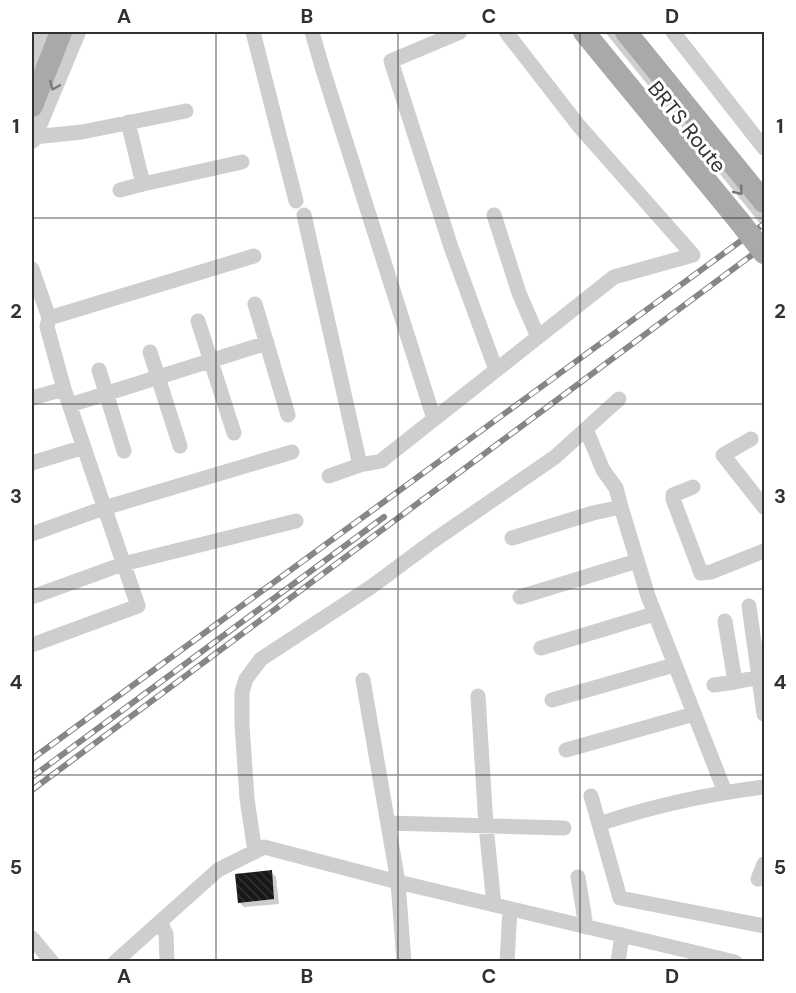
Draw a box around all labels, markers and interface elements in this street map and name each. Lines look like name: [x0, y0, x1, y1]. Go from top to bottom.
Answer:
text: A: [117, 3, 131, 29]
text: B: [301, 3, 313, 29]
text: C: [482, 3, 496, 29]
text: D: [665, 3, 679, 29]
street label: BRTS Route: [641, 75, 733, 179]
one-way arrow: [49, 79, 61, 90]
text: 1: [12, 113, 20, 139]
text: 1: [776, 113, 784, 139]
one-way arrow: [732, 185, 743, 196]
text: 2: [10, 298, 22, 324]
text: 2: [774, 298, 786, 324]
text: 3: [10, 483, 22, 509]
text: 3: [774, 483, 786, 509]
text: 4: [10, 669, 23, 695]
text: 4: [774, 669, 787, 695]
text: 5: [10, 854, 22, 880]
text: 5: [774, 854, 786, 880]
text: A: [117, 963, 131, 989]
text: B: [301, 963, 313, 989]
text: C: [482, 963, 496, 989]
text: D: [665, 963, 679, 989]

